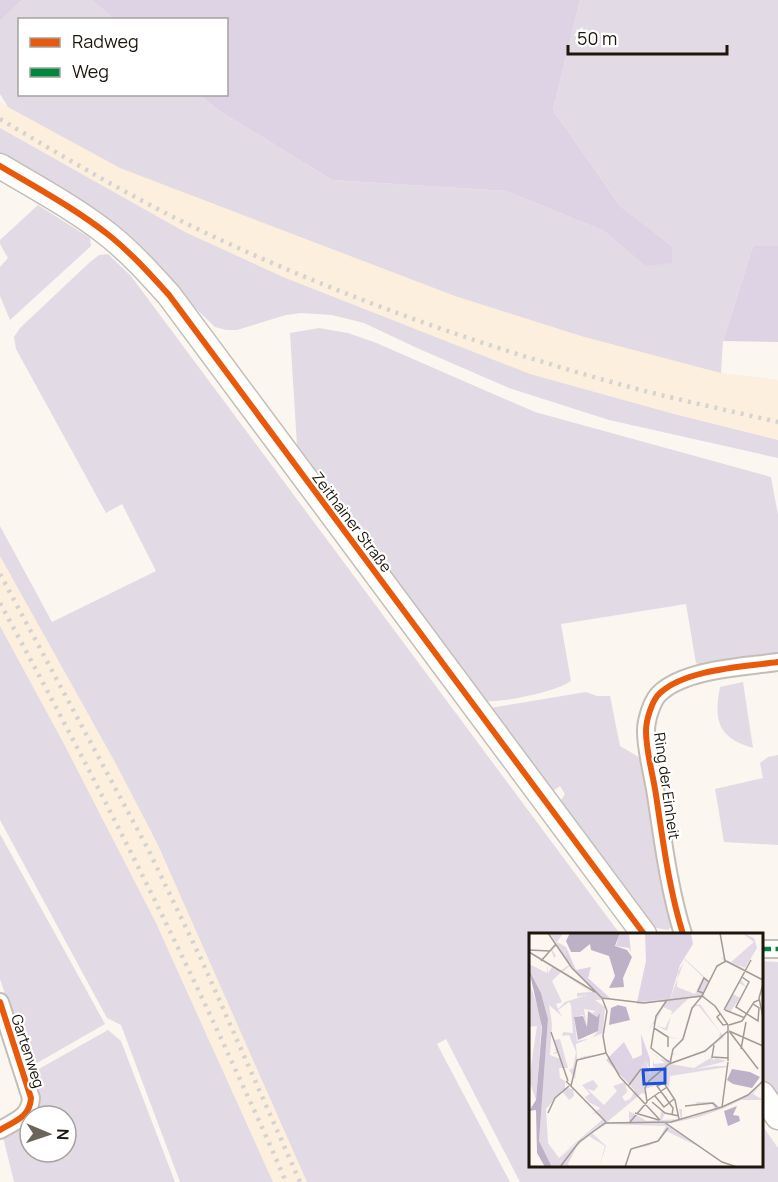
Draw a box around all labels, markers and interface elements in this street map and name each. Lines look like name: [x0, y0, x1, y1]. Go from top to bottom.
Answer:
legend: [18, 18, 228, 96]
scale bar: [568, 18, 727, 56]
text: 50 m: [577, 26, 617, 50]
text: Radweg: [72, 29, 139, 53]
text: Weg: [72, 59, 109, 83]
street label: Zeithainer Straße: [307, 467, 397, 577]
street label: Ring der Einheit: [649, 731, 685, 841]
inset map: [529, 933, 763, 1167]
street label: Gartenweg: [6, 1011, 50, 1091]
north arrow: [18, 1104, 78, 1164]
text: N: [52, 1128, 74, 1141]

